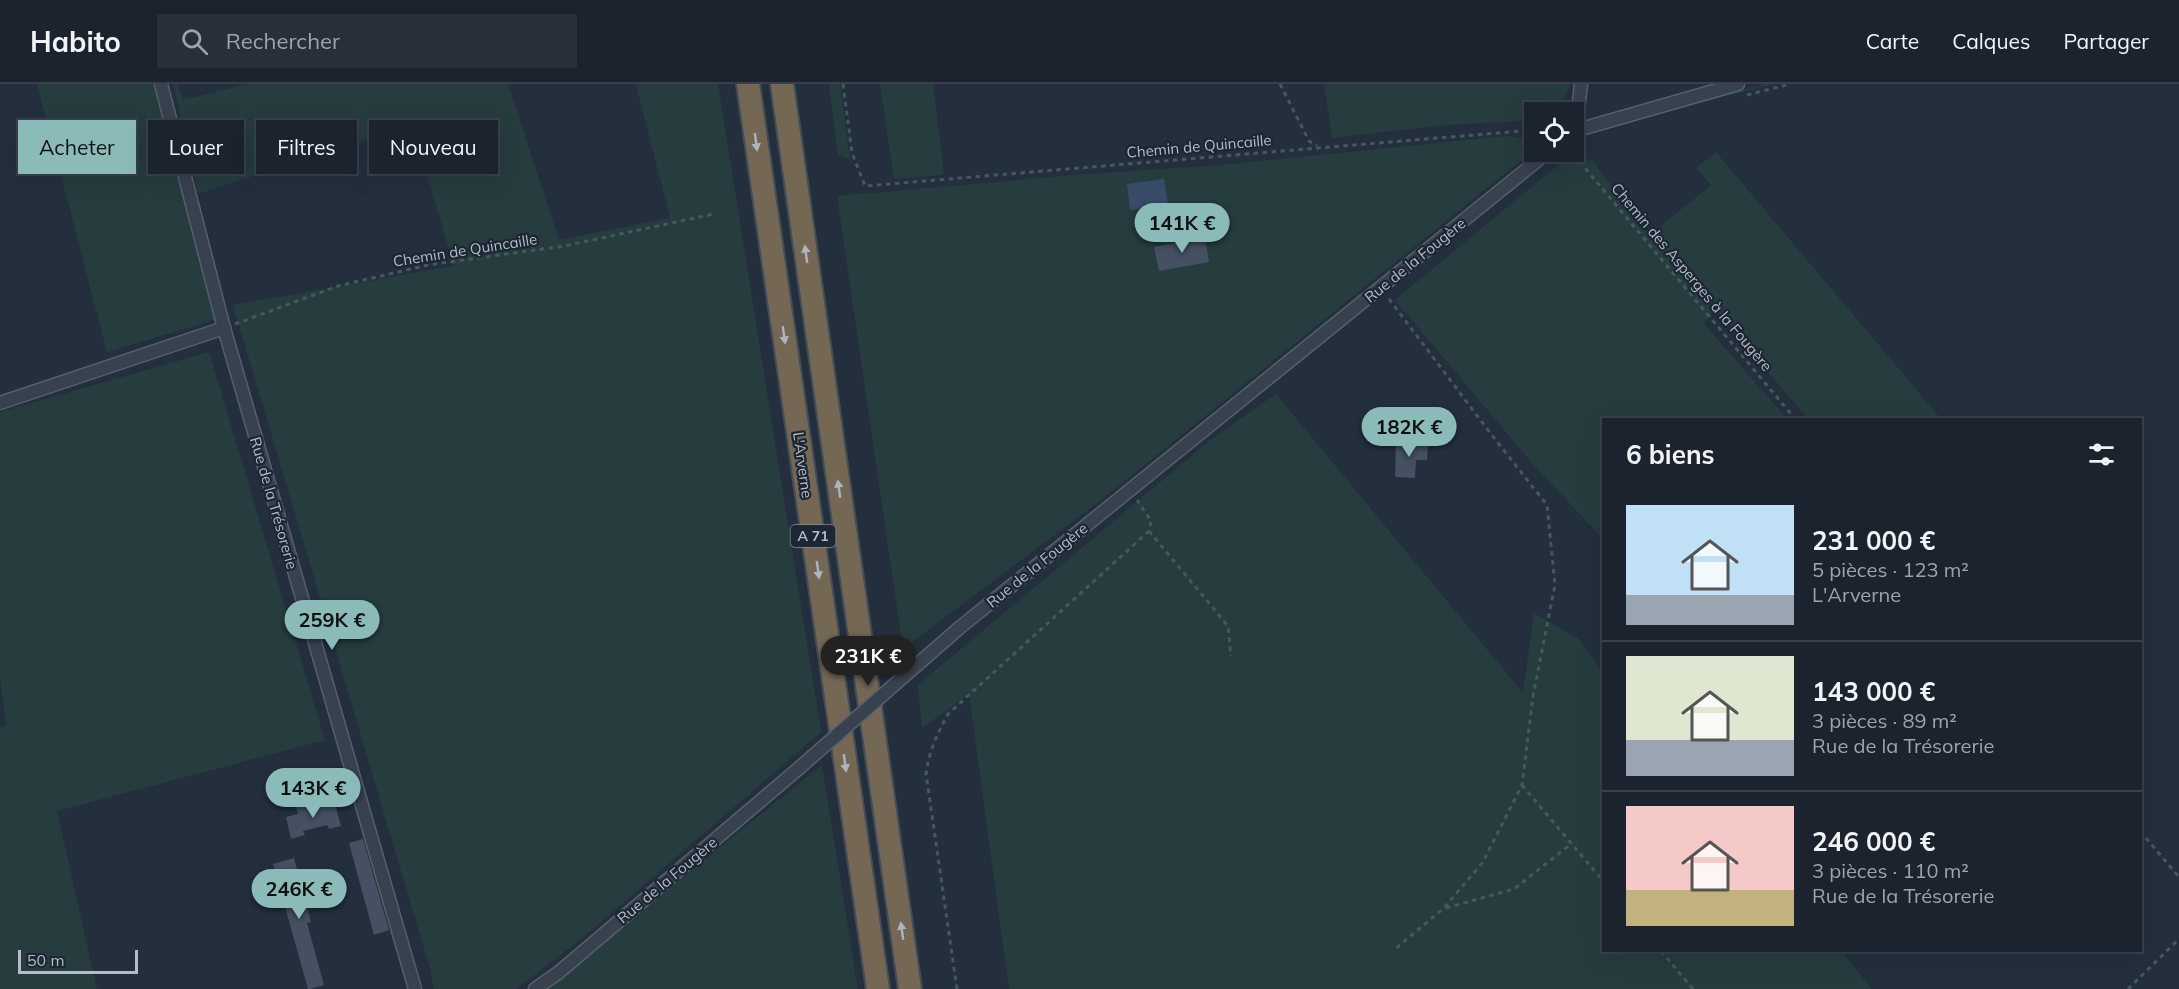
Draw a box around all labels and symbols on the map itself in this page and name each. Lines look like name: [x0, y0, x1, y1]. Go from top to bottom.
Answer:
street label: Chemin de Quincaille: [1126, 130, 1272, 162]
one-way arrow: [752, 133, 761, 152]
street label: Chemin des Asperges à la Fougère: [1608, 179, 1776, 375]
pin: 141K €: [1133, 203, 1231, 254]
street label: Rue de la Fougère: [1361, 213, 1469, 307]
street label: Chemin de Quincaille: [392, 229, 538, 271]
one-way arrow: [801, 244, 810, 263]
one-way arrow: [779, 326, 788, 345]
pin: 182K €: [1360, 407, 1458, 458]
street label: L'Arverne: [789, 431, 817, 499]
street label: Rue de la Trésorerie: [246, 435, 302, 571]
one-way arrow: [835, 479, 844, 498]
street label: Rue de la Fougère: [983, 518, 1091, 612]
road number: A 71: [790, 525, 836, 547]
one-way arrow: [813, 560, 822, 579]
pin: 259K €: [283, 600, 381, 651]
pin: 231K €: [819, 636, 917, 687]
one-way arrow: [841, 753, 850, 772]
pin: 143K €: [264, 768, 362, 819]
street label: Rue de la Fougère: [613, 833, 721, 927]
pin: 246K €: [250, 869, 348, 920]
one-way arrow: [897, 921, 906, 940]
scale bar: [18, 947, 138, 974]

